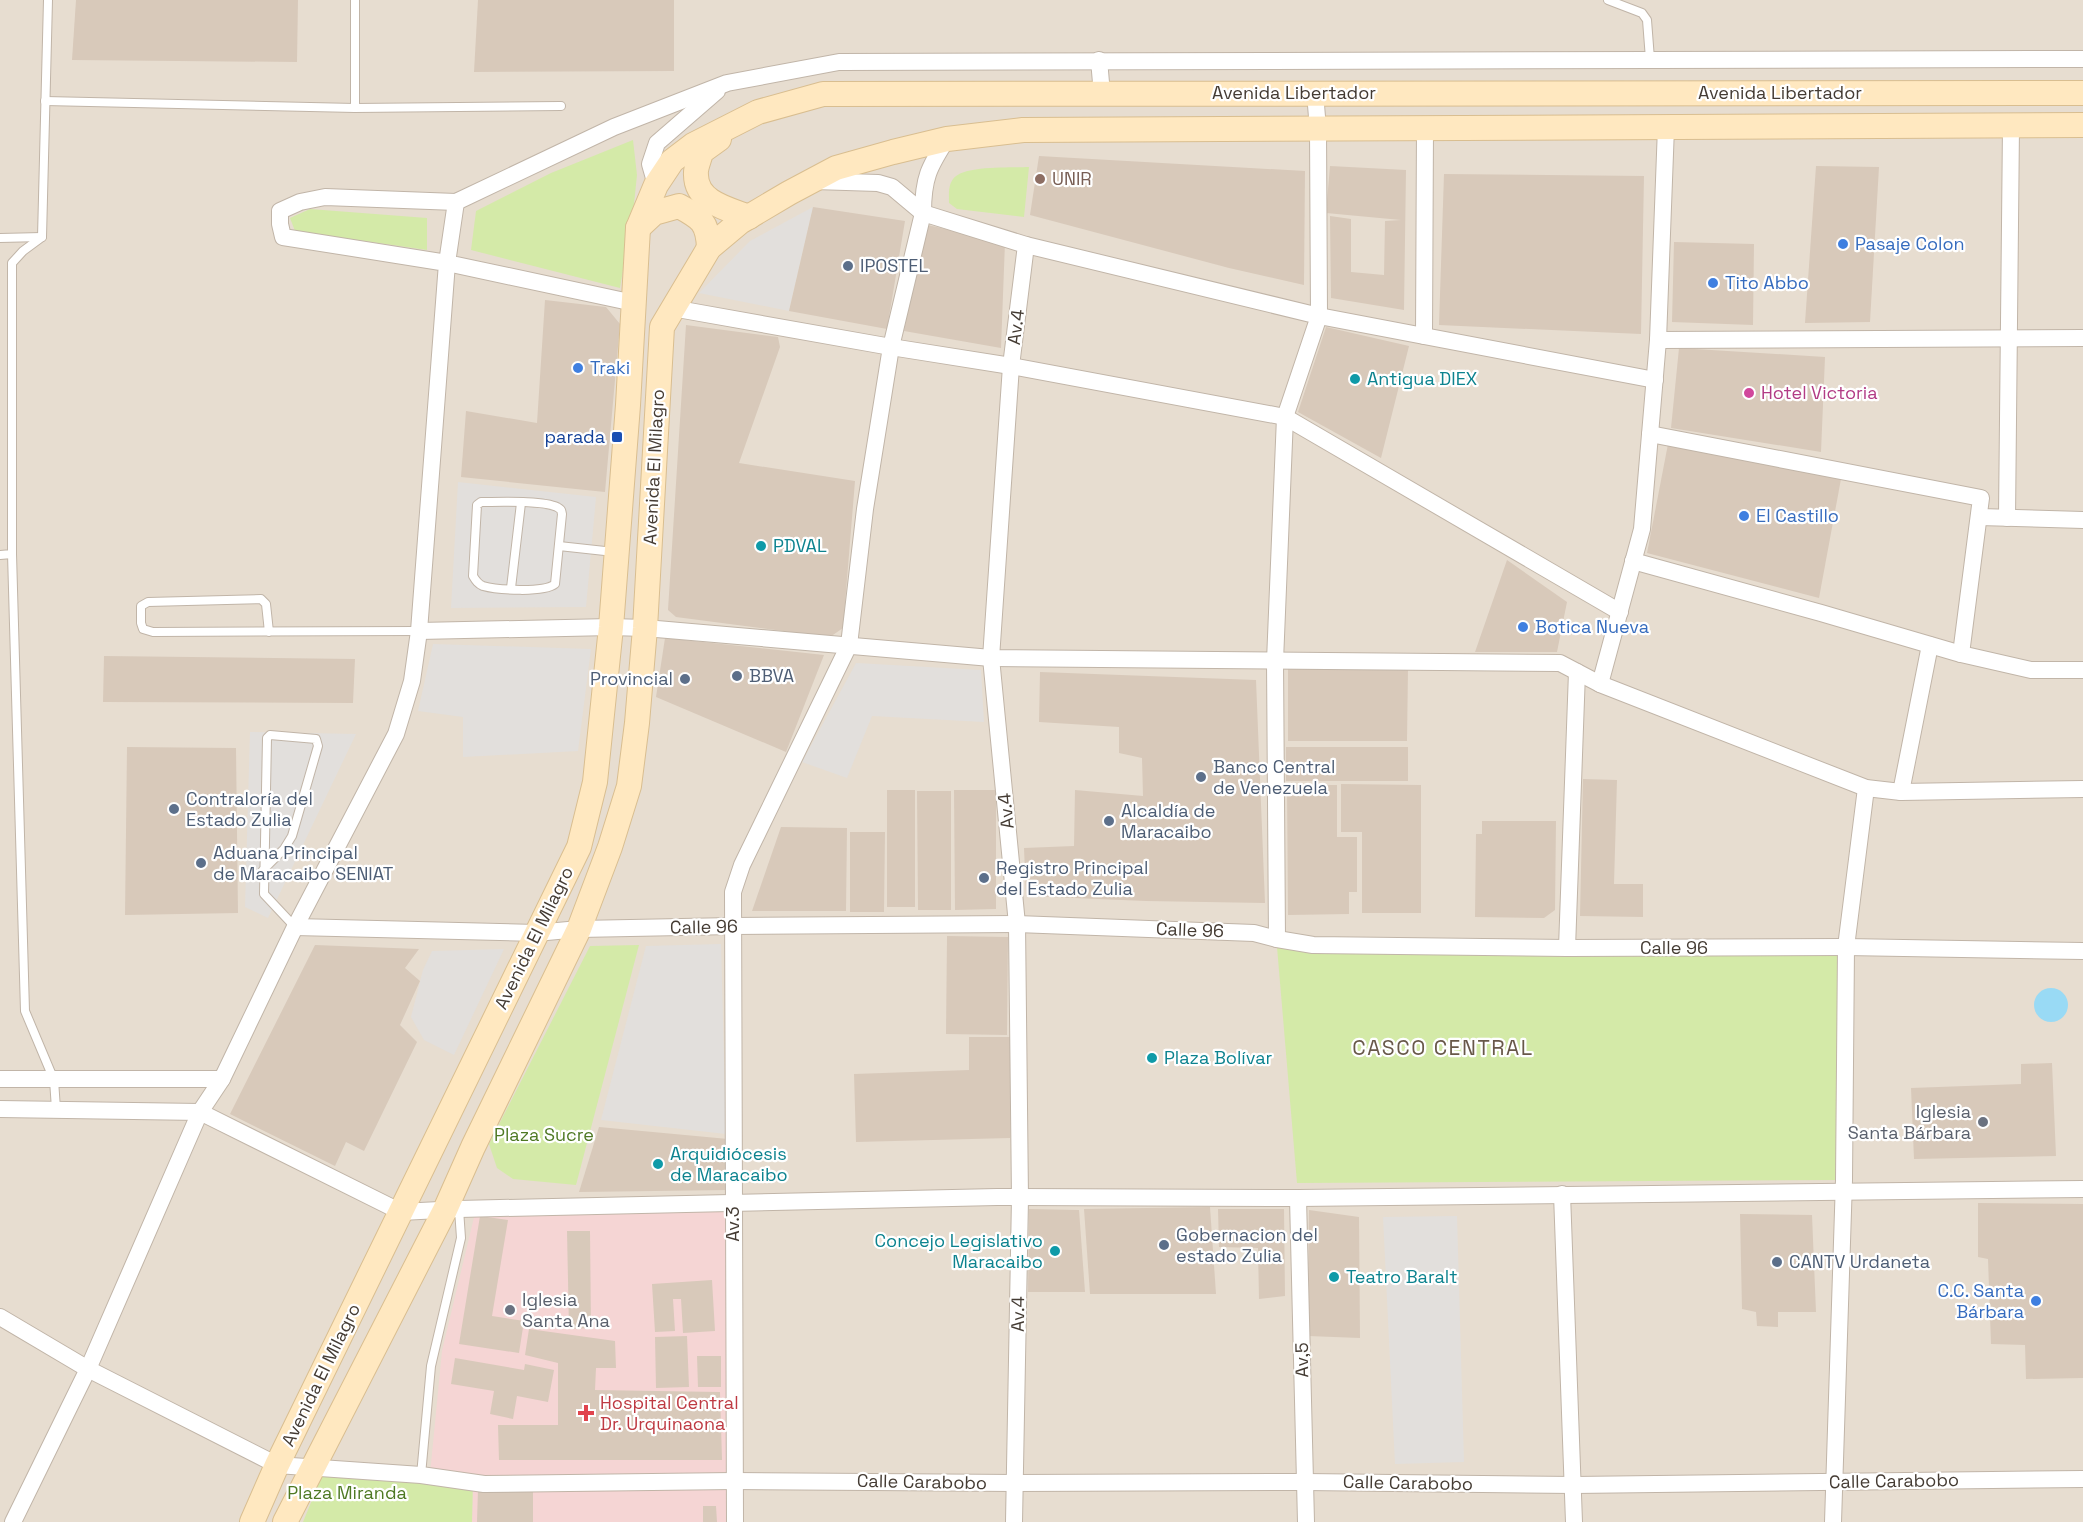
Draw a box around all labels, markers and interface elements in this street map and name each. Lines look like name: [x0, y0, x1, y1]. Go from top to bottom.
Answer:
street label: Avenida Libertador: [1212, 81, 1376, 104]
street label: Avenida Libertador: [1698, 81, 1862, 104]
place label: UNIR: [1052, 167, 1092, 190]
marker: UNIR: [1033, 172, 1047, 186]
place label: Pasaje Colon: [1855, 232, 1965, 255]
marker: Pasaje Colon: [1836, 237, 1850, 251]
place label: IPOSTEL: [860, 254, 928, 277]
marker: IPOSTEL: [841, 259, 855, 273]
place label: Tito Abbo: [1725, 271, 1809, 294]
marker: Tito Abbo: [1706, 276, 1720, 290]
street label: Av.4: [1002, 308, 1029, 346]
place label: Traki: [590, 356, 630, 379]
marker: Traki: [571, 361, 585, 375]
place label: Antigua DIEX: [1367, 367, 1477, 390]
marker: Antigua DIEX: [1348, 372, 1362, 386]
place label: Hotel Victoria: [1761, 381, 1878, 404]
marker: Hotel Victoria: [1742, 386, 1756, 400]
street label: Avenida El Milagro: [638, 389, 669, 545]
place label: parada: [545, 425, 605, 448]
marker: parada: [610, 430, 624, 444]
place label: El Castillo: [1756, 504, 1839, 527]
marker: El Castillo: [1737, 509, 1751, 523]
place label: PDVAL: [773, 534, 827, 557]
marker: PDVAL: [754, 539, 768, 553]
place label: Botica Nueva: [1535, 615, 1649, 638]
marker: Botica Nueva: [1516, 620, 1530, 634]
place label: BBVA: [749, 664, 794, 687]
place label: Provincial: [590, 667, 673, 690]
marker: BBVA: [730, 669, 744, 683]
marker: Provincial: [678, 672, 692, 686]
place label: Banco Central de Venezuela: [1213, 755, 1335, 799]
marker: Banco Central de Venezuela: [1194, 770, 1208, 784]
place label: Contraloría del Estado Zulia: [186, 787, 313, 831]
street label: Av.4: [992, 792, 1019, 830]
place label: Alcaldía de Maracaibo: [1121, 799, 1216, 843]
marker: Contraloría del Estado Zulia: [167, 802, 181, 816]
marker: Alcaldía de Maracaibo: [1102, 814, 1116, 828]
place label: Aduana Principal de Maracaibo SENIAT: [213, 841, 394, 885]
marker: Aduana Principal de Maracaibo SENIAT: [194, 856, 208, 870]
place label: Registro Principal del Estado Zulia: [996, 856, 1148, 900]
street label: Avenida El Milagro: [489, 863, 578, 1013]
marker: Registro Principal del Estado Zulia: [977, 871, 991, 885]
street label: Calle 96: [670, 914, 738, 939]
street label: Calle 96: [1156, 917, 1224, 942]
street label: Calle 96: [1640, 936, 1708, 959]
district label: CASCO CENTRAL: [1352, 1034, 1534, 1061]
place label: Plaza Bolívar: [1164, 1046, 1272, 1069]
marker: Plaza Bolívar: [1145, 1051, 1159, 1065]
place label: Iglesia Santa Bárbara: [1848, 1100, 1971, 1144]
marker: Iglesia Santa Bárbara: [1976, 1115, 1990, 1129]
park label: Plaza Sucre: [494, 1123, 594, 1146]
place label: Arquidiócesis de Maracaibo: [670, 1142, 788, 1186]
marker: Arquidiócesis de Maracaibo: [651, 1157, 665, 1171]
street label: Av.3: [721, 1206, 744, 1242]
place label: Gobernacion del estado Zulia: [1176, 1223, 1318, 1267]
place label: Concejo Legislativo Maracaibo: [874, 1229, 1043, 1273]
marker: Gobernacion del estado Zulia: [1157, 1238, 1171, 1252]
marker: Concejo Legislativo Maracaibo: [1048, 1244, 1062, 1258]
place label: CANTV Urdaneta: [1789, 1250, 1930, 1273]
marker: CANTV Urdaneta: [1770, 1255, 1784, 1269]
place label: Teatro Baralt: [1346, 1265, 1457, 1288]
marker: Teatro Baralt: [1327, 1270, 1341, 1284]
place label: C.C. Santa Bárbara: [1937, 1279, 2024, 1323]
place label: Iglesia Santa Ana: [522, 1288, 610, 1332]
marker: C.C. Santa Bárbara: [2029, 1294, 2043, 1308]
street label: Av.4: [1006, 1296, 1029, 1332]
street label: Avenida El Milagro: [276, 1300, 365, 1450]
marker: Iglesia Santa Ana: [503, 1303, 517, 1317]
street label: Av,5: [1290, 1342, 1313, 1378]
place label: Hospital Central Dr. Urquinaona: [600, 1391, 739, 1435]
marker: Hospital Central Dr. Urquinaona: [577, 1404, 595, 1422]
street label: Calle Carabobo: [1829, 1468, 1959, 1493]
street label: Calle Carabobo: [857, 1469, 987, 1494]
street label: Calle Carabobo: [1343, 1470, 1473, 1495]
park label: Plaza Miranda: [287, 1481, 407, 1504]

